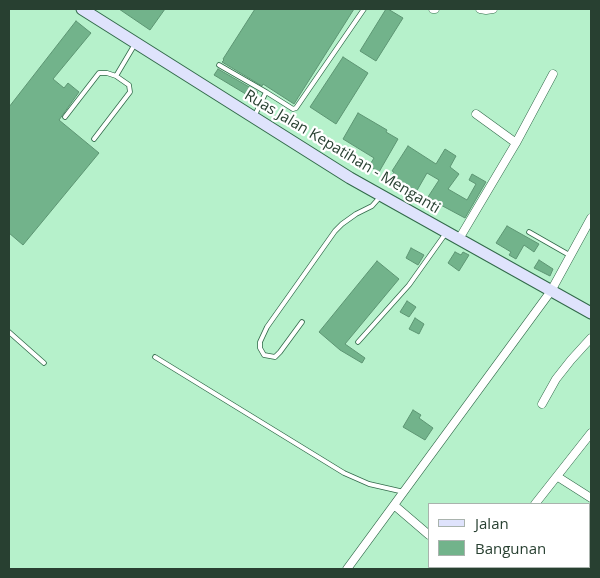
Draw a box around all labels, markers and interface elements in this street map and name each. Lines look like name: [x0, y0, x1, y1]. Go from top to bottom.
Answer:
street label: Ruas Jalan Kepatihan - Menganti: [241, 86, 443, 218]
legend: [428, 503, 590, 568]
text: Jalan: [475, 513, 509, 533]
text: Bangunan: [475, 538, 546, 558]

